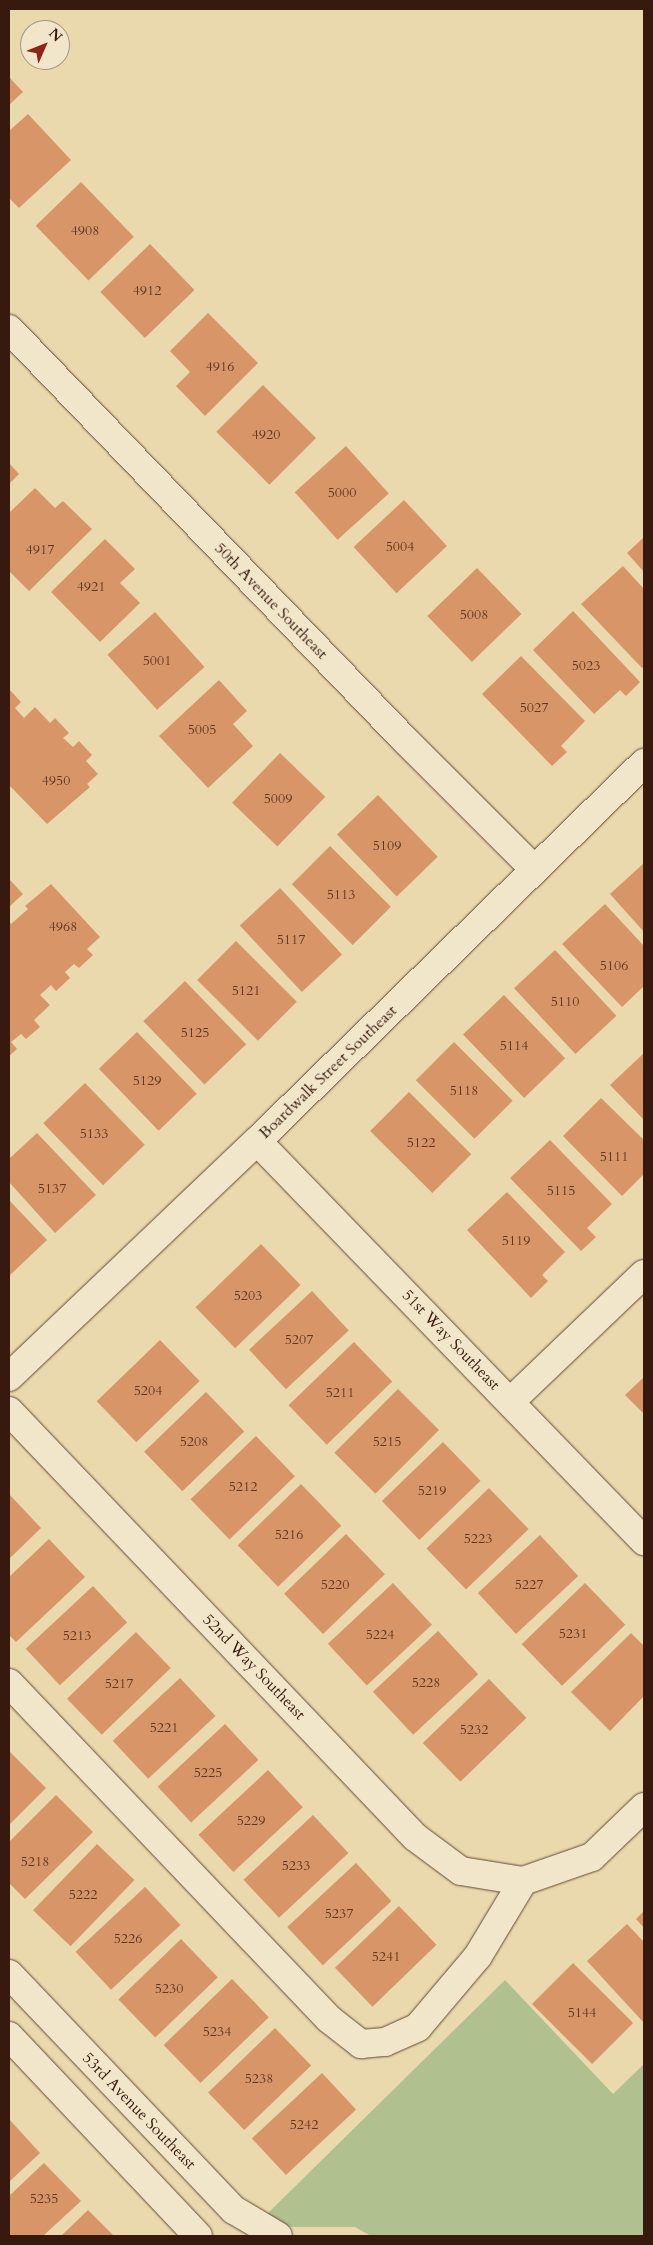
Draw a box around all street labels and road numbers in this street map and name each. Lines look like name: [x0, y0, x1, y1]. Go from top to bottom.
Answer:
street label: 50th Avenue Southeast: [210, 539, 332, 663]
street label: Boardwalk Street Southeast: [255, 1001, 401, 1143]
street label: 51st Way Southeast: [398, 1286, 504, 1394]
street label: 52nd Way Southeast: [199, 1610, 309, 1724]
street label: 53rd Avenue Southeast: [78, 2049, 200, 2173]

